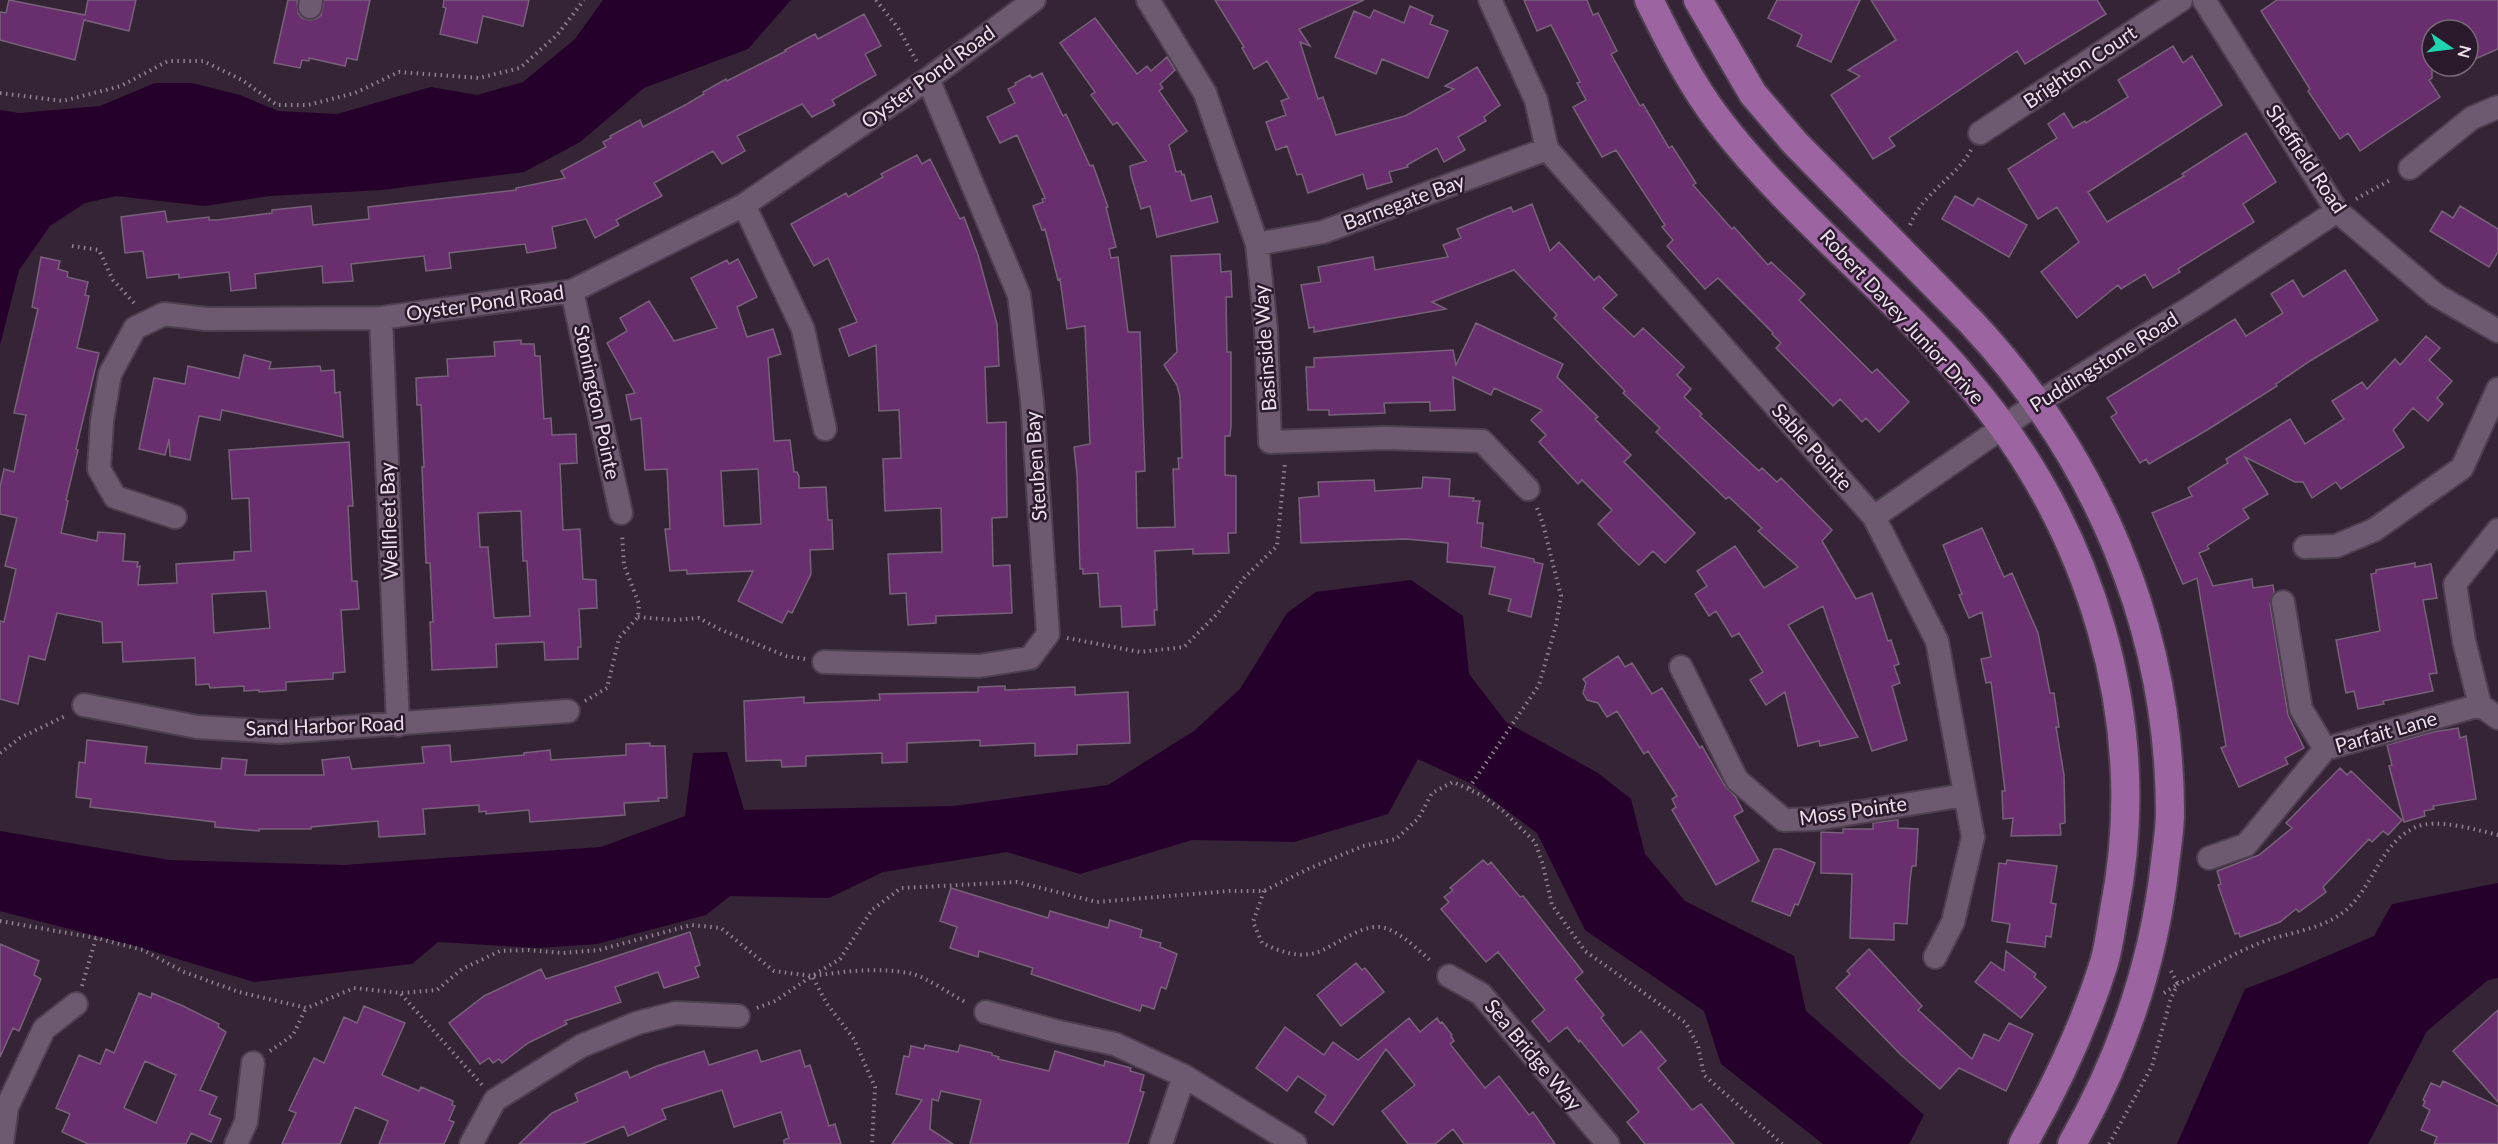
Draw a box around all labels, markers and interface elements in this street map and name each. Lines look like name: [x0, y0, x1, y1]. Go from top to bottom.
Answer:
north arrow: [2420, 18, 2480, 78]
street label: Oyster Pond Road: [856, 20, 999, 133]
street label: Brighton Court: [2018, 20, 2140, 113]
text: N: [2454, 43, 2476, 60]
street label: Sheffield Road: [2262, 99, 2352, 217]
street label: Barnegate Bay: [1340, 168, 1468, 234]
street label: Robert Davey Junior Drive: [1815, 224, 1990, 409]
street label: Oyster Pond Road: [404, 279, 565, 325]
street label: Basinside Way: [1248, 283, 1280, 412]
street label: Puddingstone Road: [2025, 306, 2182, 416]
street label: Stonington Pointe: [570, 322, 626, 481]
street label: Sable Pointe: [1767, 398, 1858, 495]
street label: Steuben Bay: [1019, 410, 1051, 522]
street label: Wellfleet Bay: [374, 461, 402, 580]
street label: Parfait Lane: [2332, 705, 2439, 757]
street label: Sand Harbor Road: [245, 710, 405, 740]
street label: Moss Pointe: [1798, 791, 1908, 829]
street label: Sea Bridge Way: [1480, 994, 1588, 1115]

